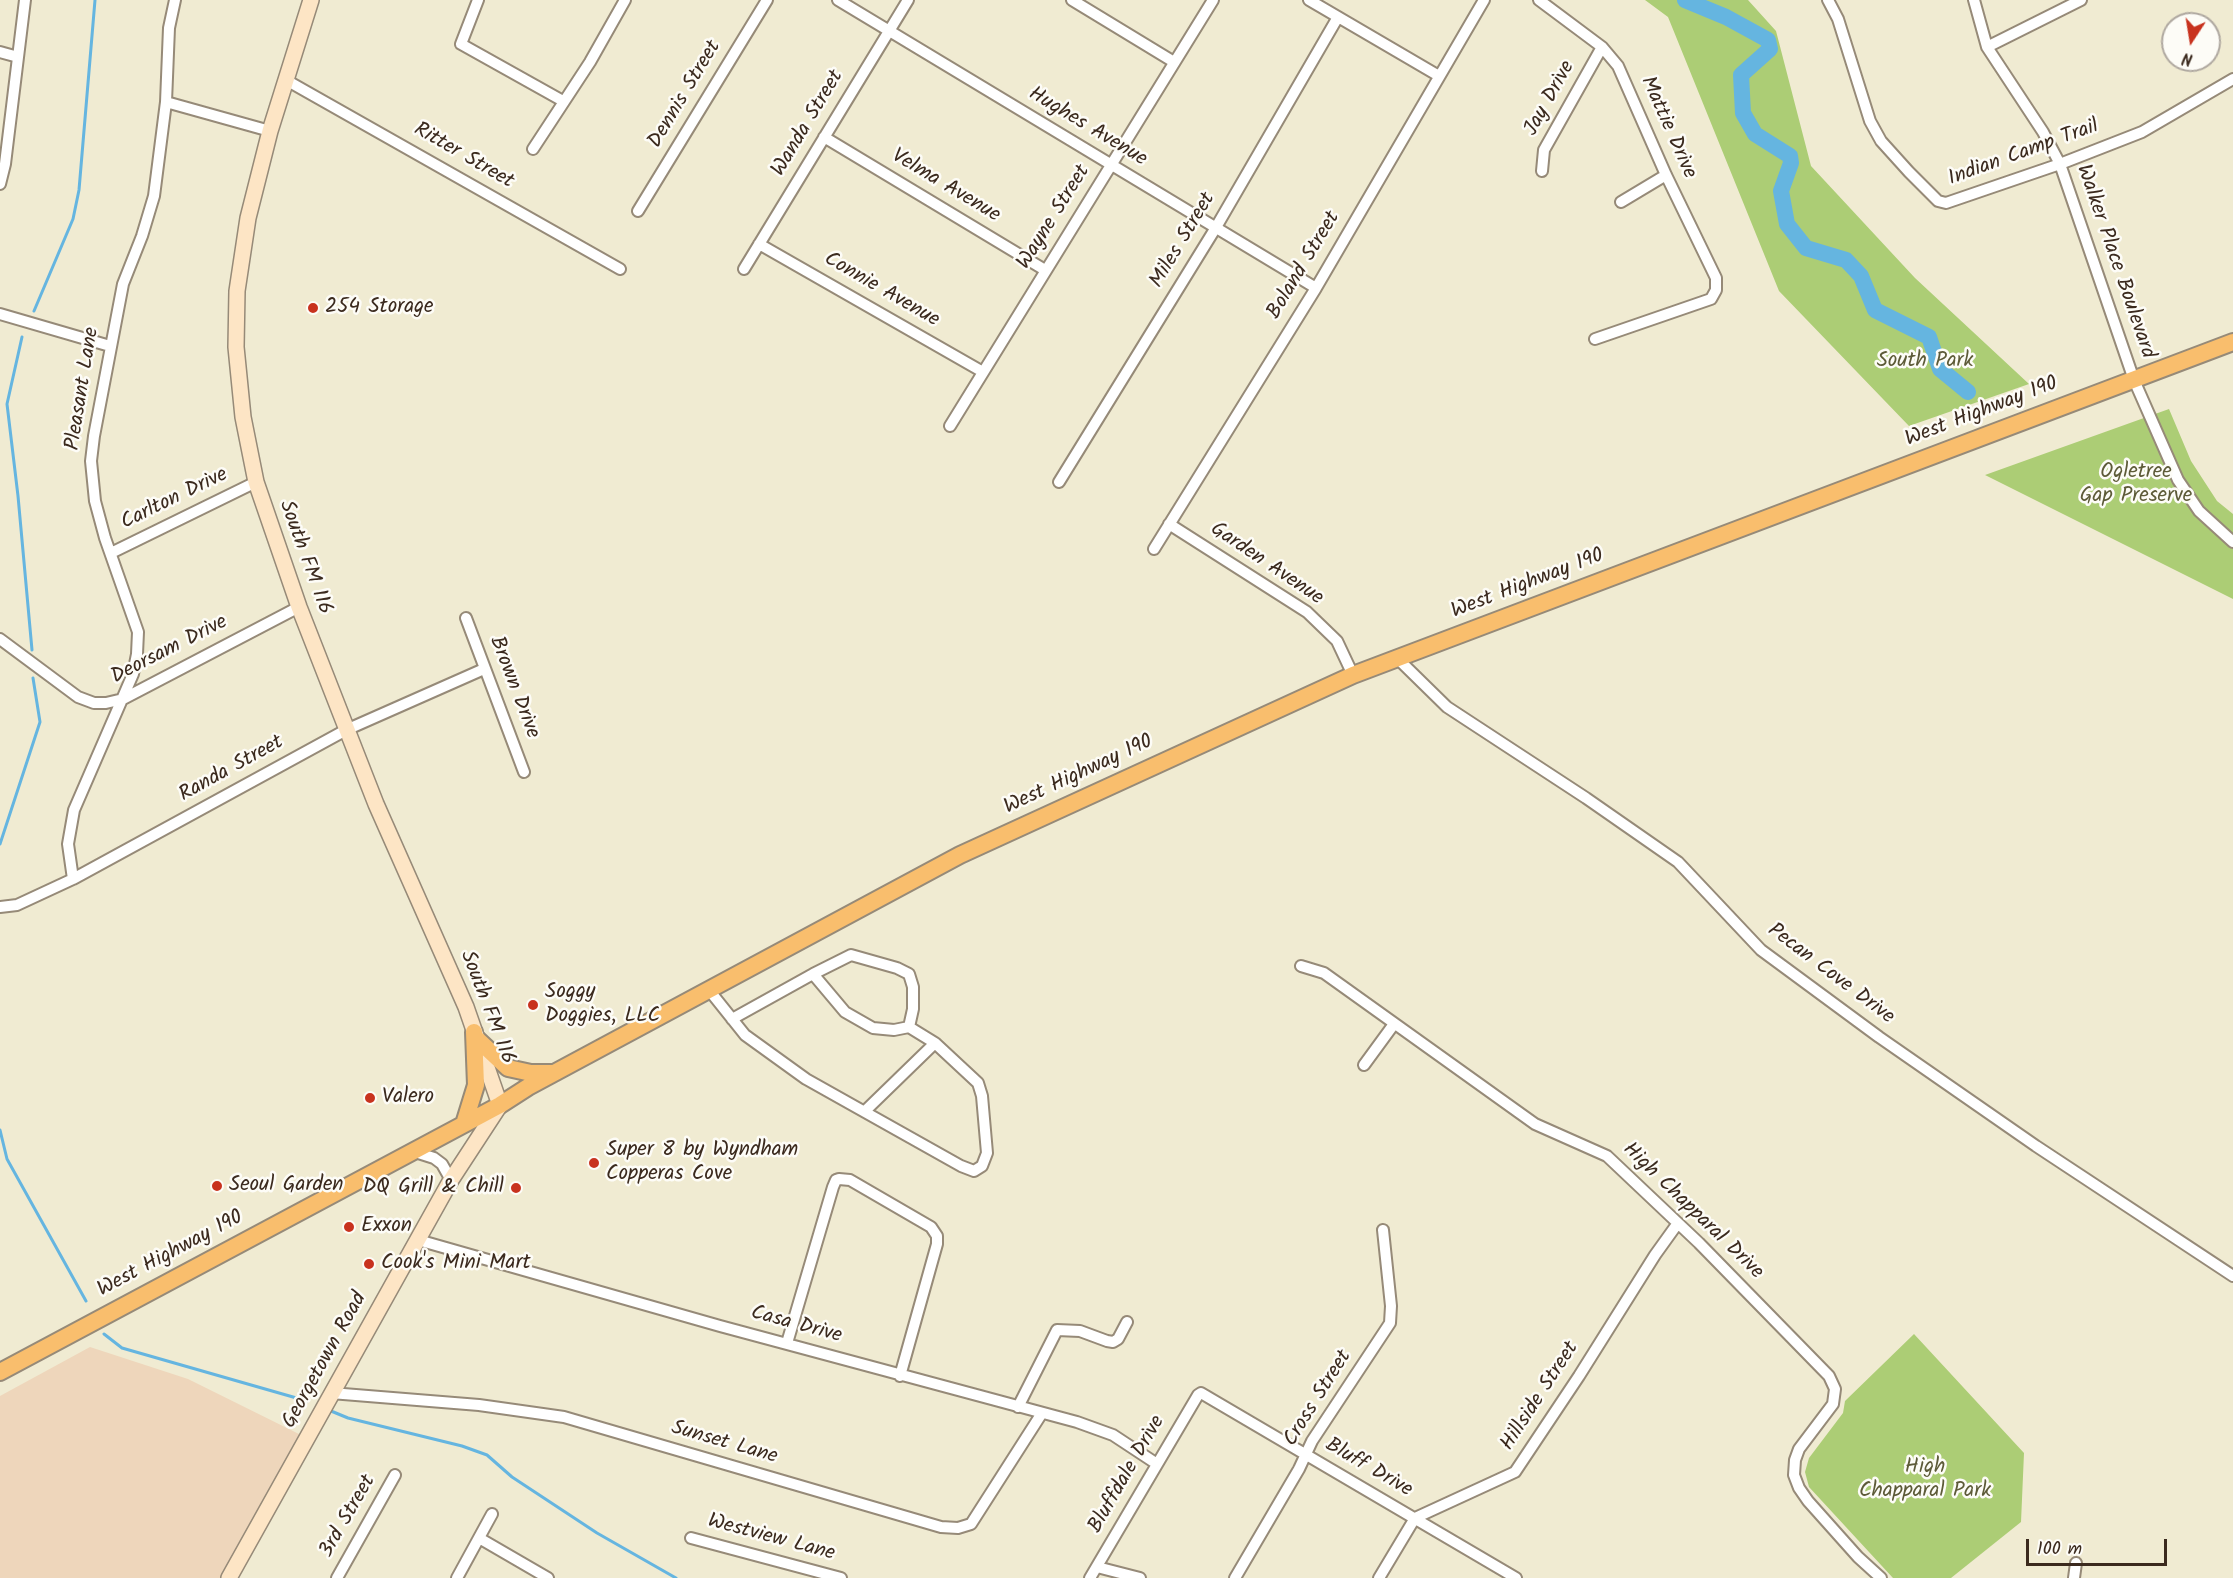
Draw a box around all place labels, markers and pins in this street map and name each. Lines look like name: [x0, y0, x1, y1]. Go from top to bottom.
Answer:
place label: 254 Storage: [325, 295, 433, 321]
marker: 254 Storage: [306, 301, 320, 315]
place label: Soggy Doggies, LLC: [545, 980, 660, 1030]
marker: Soggy Doggies, LLC: [526, 998, 540, 1012]
place label: Valero: [382, 1085, 434, 1111]
marker: Valero: [363, 1091, 377, 1105]
place label: Super 8 by Wyndham Copperas Cove: [606, 1138, 798, 1188]
marker: Super 8 by Wyndham Copperas Cove: [587, 1156, 601, 1170]
place label: Seoul Garden: [229, 1173, 344, 1199]
place label: DQ Grill & Chill: [363, 1175, 504, 1201]
marker: Seoul Garden: [210, 1179, 224, 1193]
marker: DQ Grill & Chill: [509, 1181, 523, 1195]
place label: Exxon: [361, 1214, 412, 1240]
marker: Exxon: [342, 1220, 356, 1234]
place label: Cook's Mini Mart: [381, 1251, 531, 1277]
marker: Cook's Mini Mart: [362, 1257, 376, 1271]

